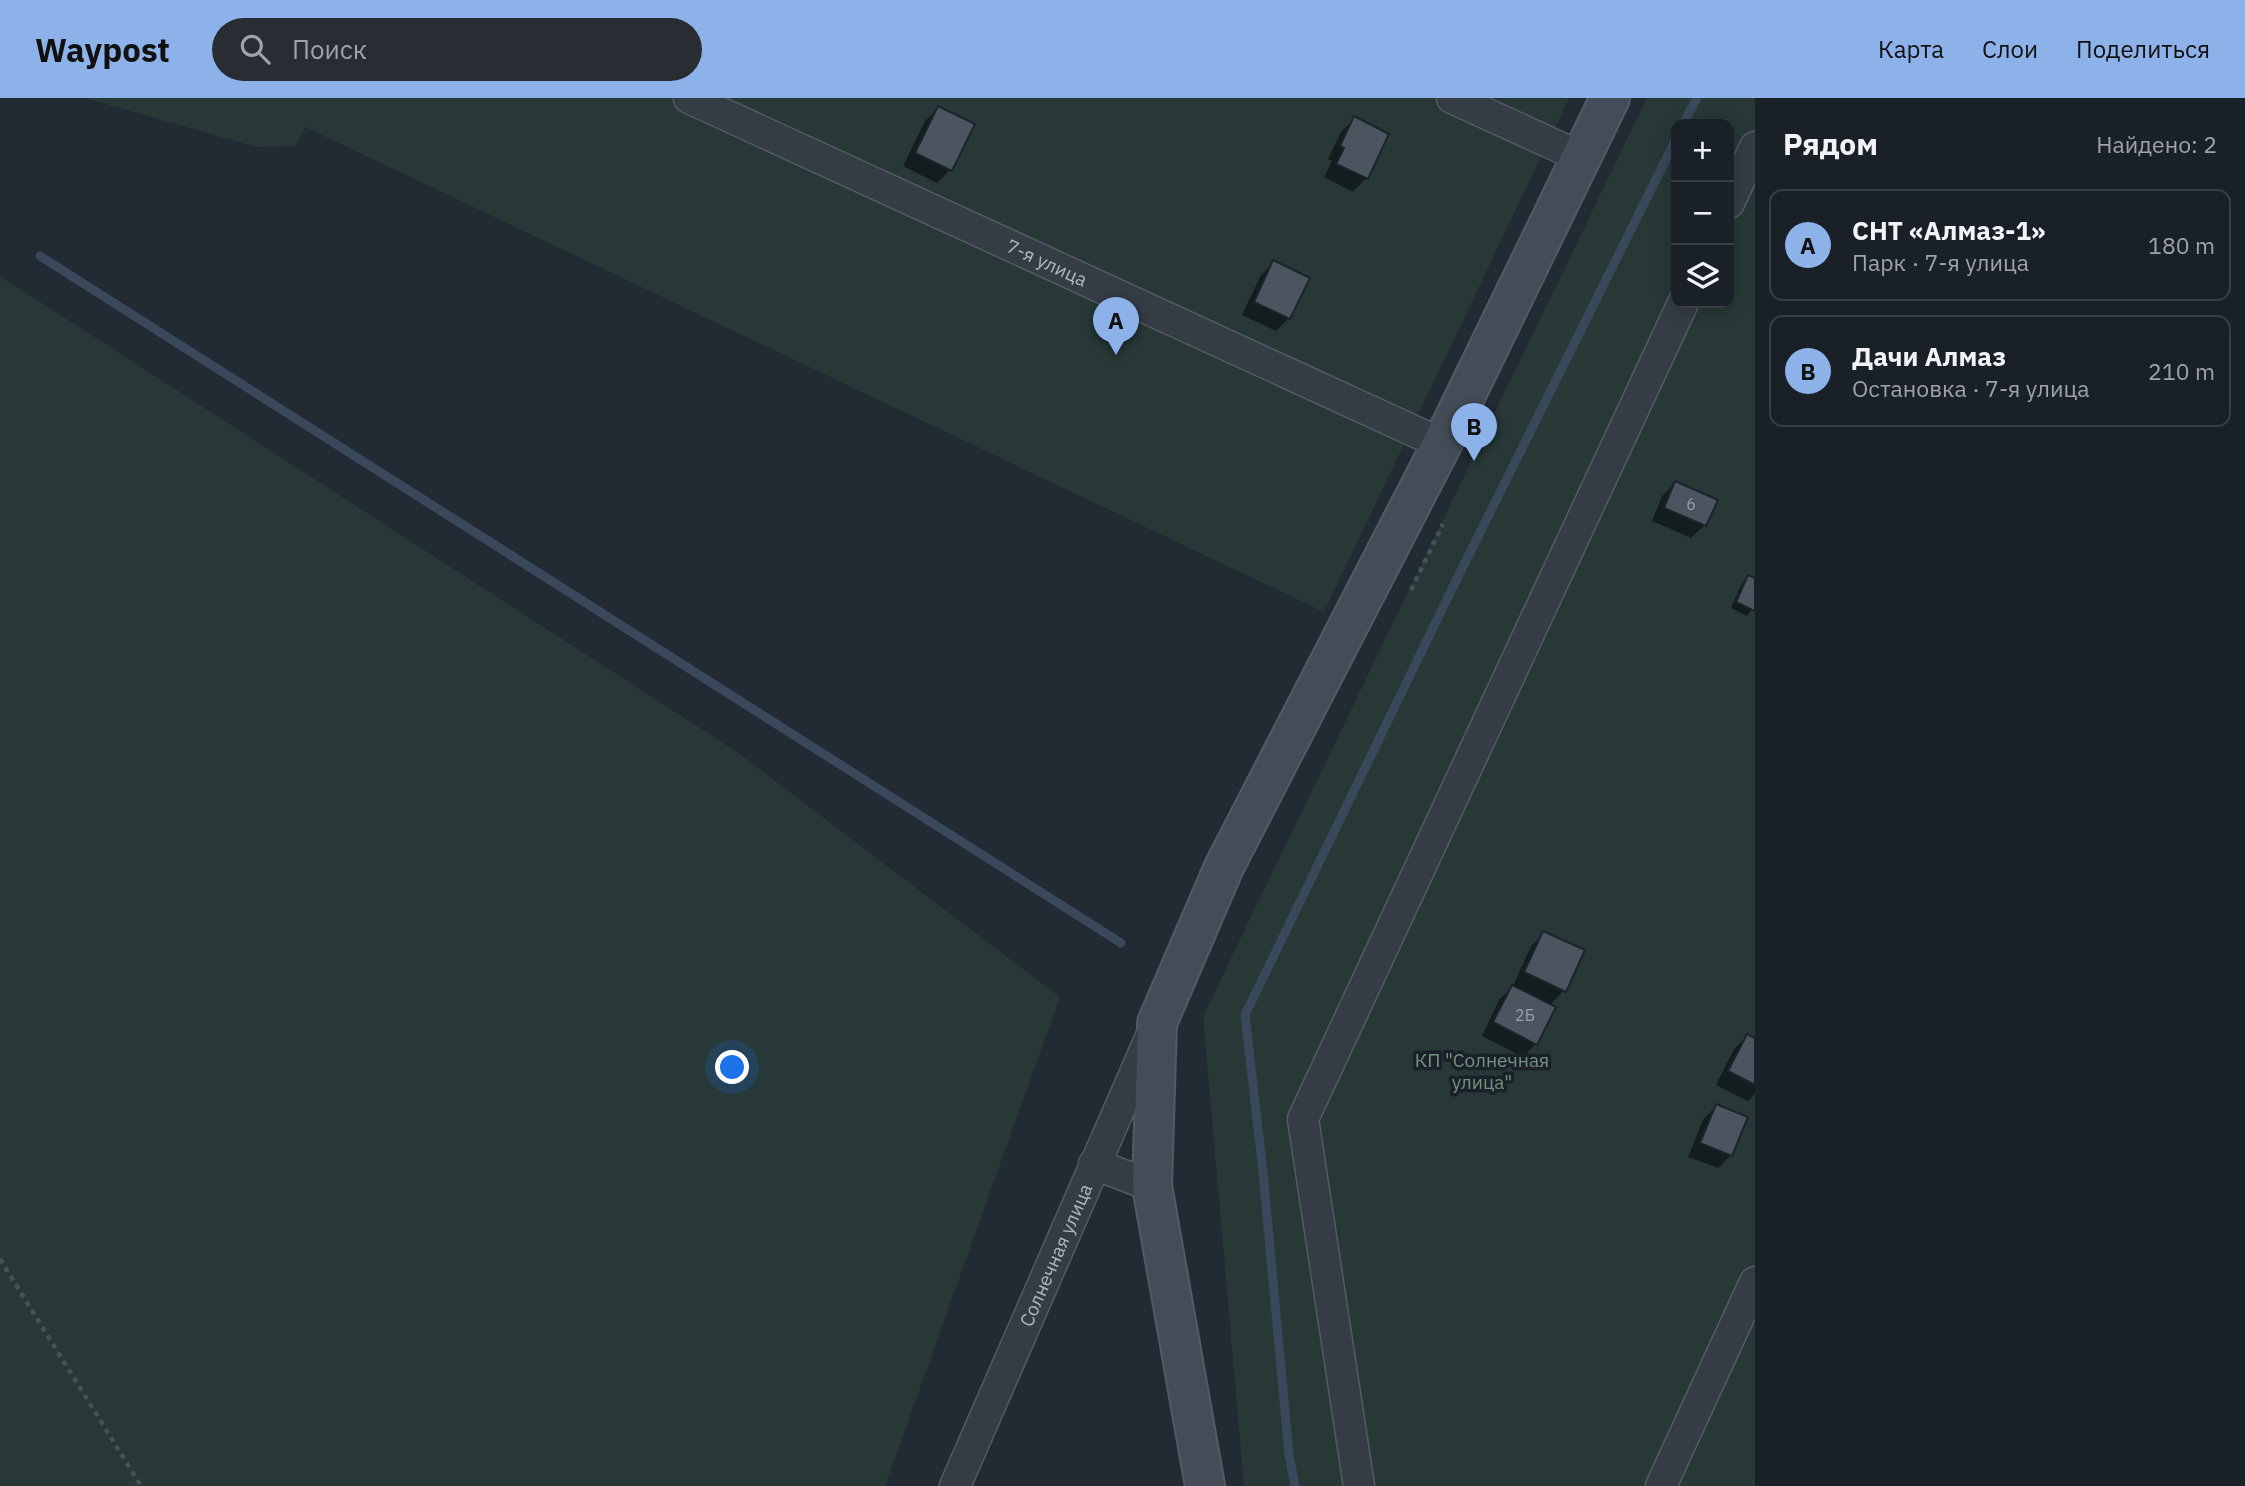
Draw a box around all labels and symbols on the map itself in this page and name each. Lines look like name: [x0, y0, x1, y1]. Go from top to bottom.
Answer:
street label: 7-я улица: [1003, 234, 1091, 291]
pin: A: [1093, 297, 1139, 355]
pin: B: [1451, 403, 1497, 461]
house number: 6: [1686, 494, 1696, 514]
house number: 2Б: [1515, 1005, 1535, 1025]
park label: КП "Солнечная улица": [1415, 1048, 1549, 1094]
your location: [715, 1050, 749, 1084]
street label: Солнечная улица: [1014, 1180, 1097, 1330]

